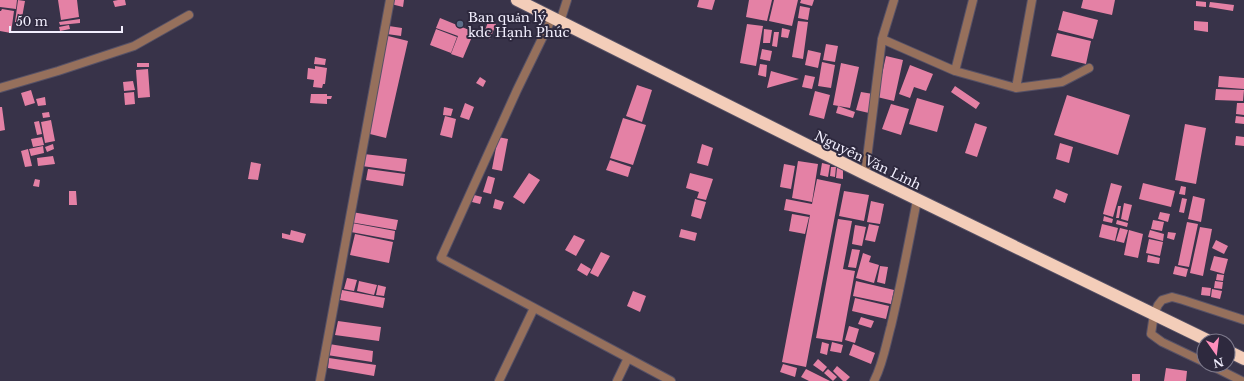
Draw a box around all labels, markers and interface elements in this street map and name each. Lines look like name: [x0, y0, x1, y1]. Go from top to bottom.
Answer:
scale bar: [10, 8, 122, 34]
place label: Ban quản lý kdc Hạnh Phúc: [468, 9, 569, 41]
text: 50 m: [16, 14, 48, 29]
marker: Ban quản lý kdc Hạnh Phúc: [455, 19, 465, 29]
street label: Nguyễn Văn Linh: [812, 127, 924, 194]
north arrow: [1196, 333, 1236, 373]
text: N: [1211, 355, 1225, 371]

